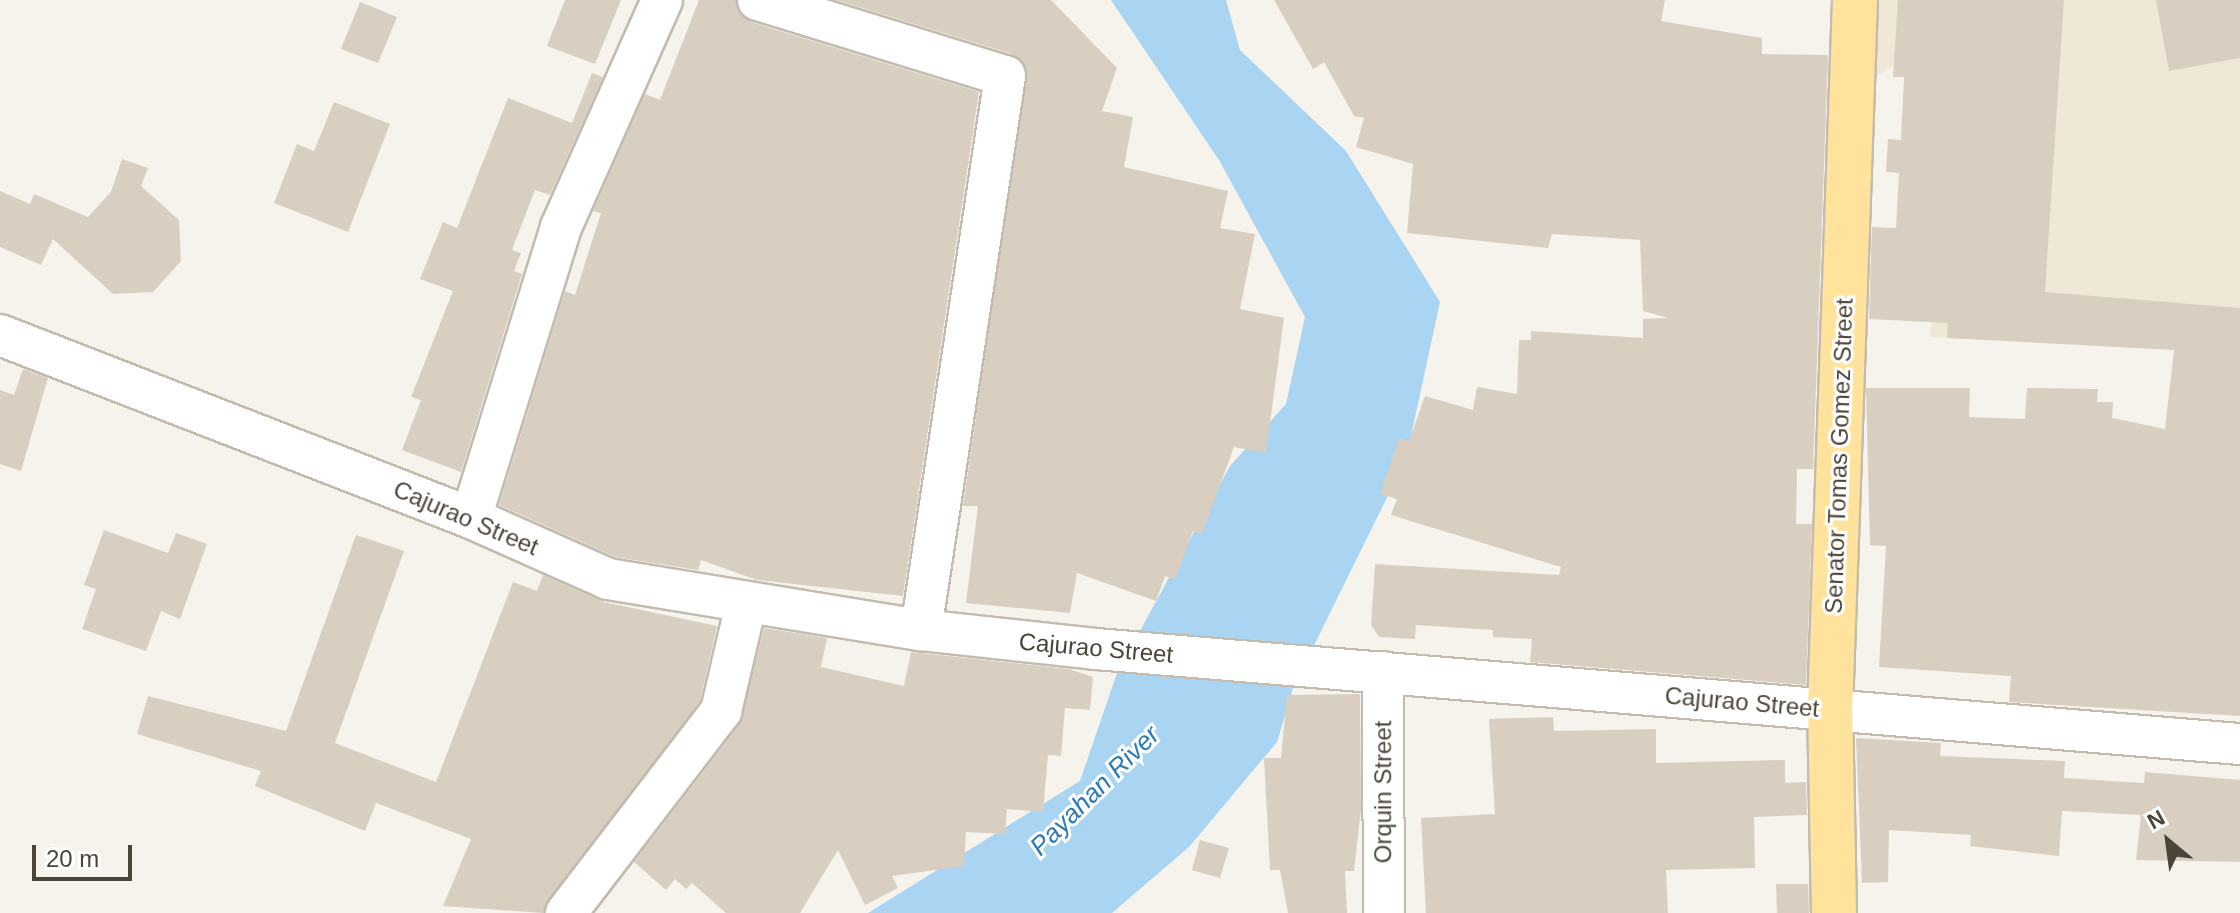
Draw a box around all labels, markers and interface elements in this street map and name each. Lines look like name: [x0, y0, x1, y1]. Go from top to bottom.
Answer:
street label: Senator Tomas Gomez Street: [1819, 298, 1859, 614]
street label: Cajurao Street: [389, 475, 543, 561]
street label: Cajurao Street: [1018, 627, 1174, 669]
street label: Cajurao Street: [1664, 681, 1820, 723]
water label: Payahan River: [1024, 720, 1166, 862]
street label: Orquin Street: [1369, 721, 1397, 863]
north arrow: [2128, 801, 2208, 881]
text: N: [2143, 805, 2169, 834]
scale bar: [36, 829, 136, 879]
text: 20 m: [46, 845, 99, 872]

